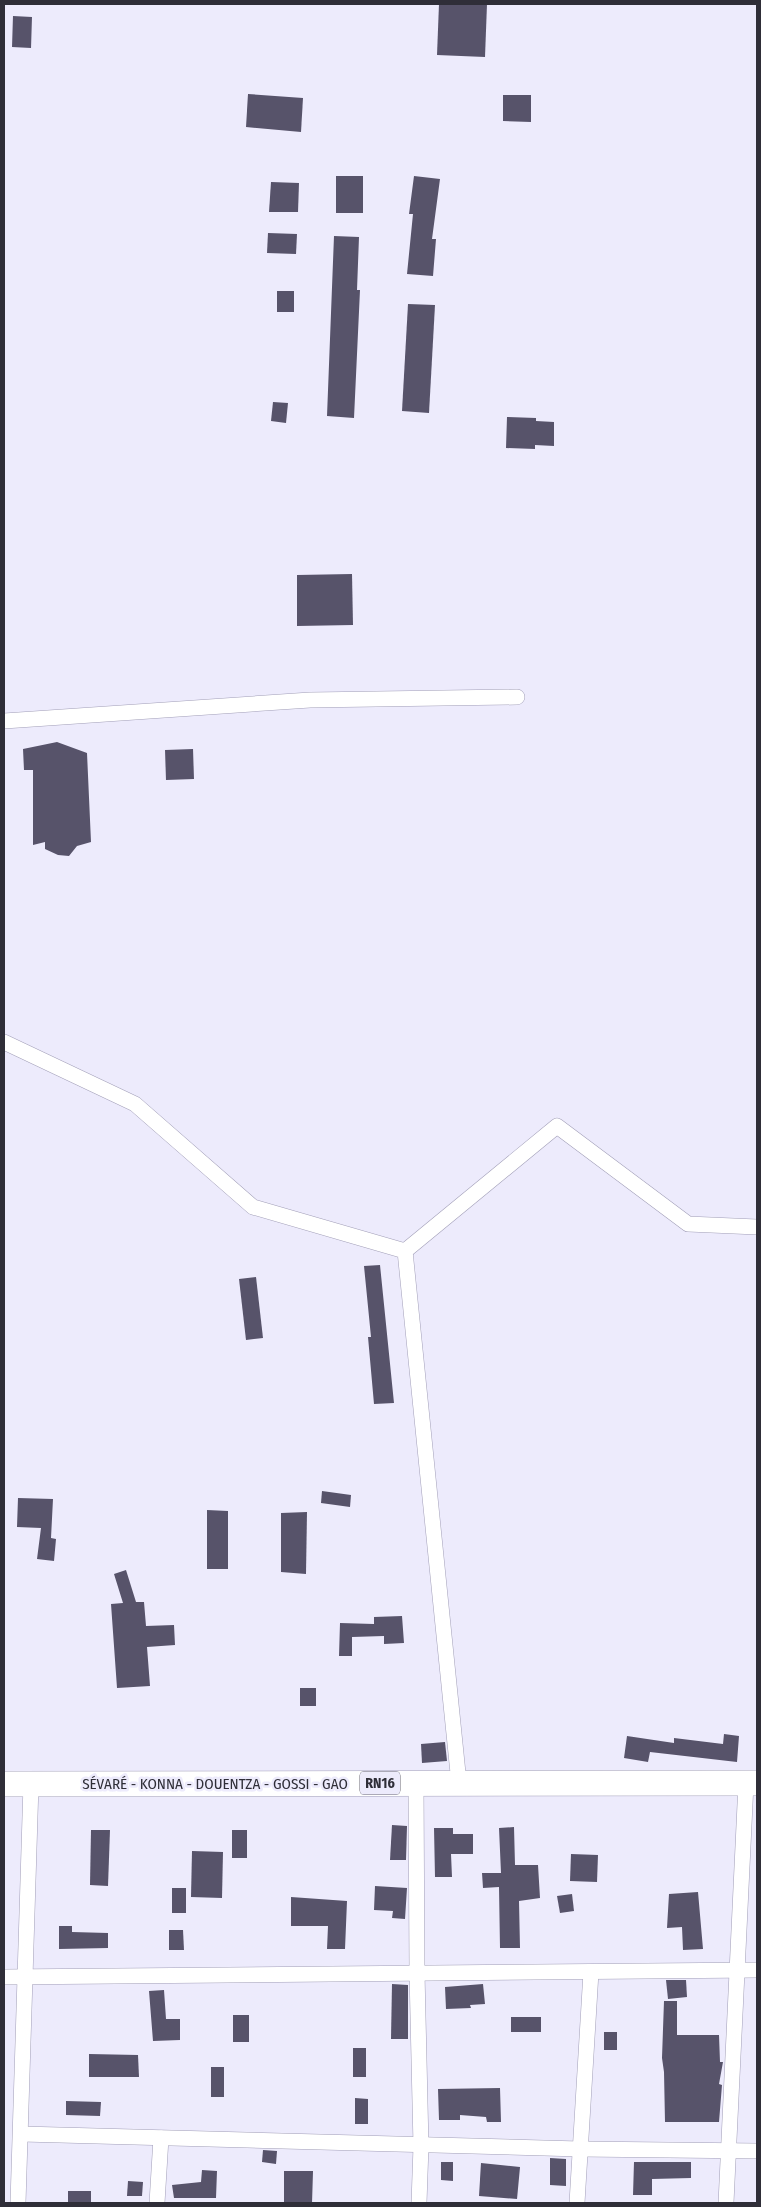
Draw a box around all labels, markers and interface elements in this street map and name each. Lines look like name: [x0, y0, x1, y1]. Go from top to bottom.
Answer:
road number: RN16: [360, 1772, 400, 1795]
street label: SÉVARÉ - KONNA - DOUENTZA - GOSSI - GAO: [82, 1775, 348, 1793]

